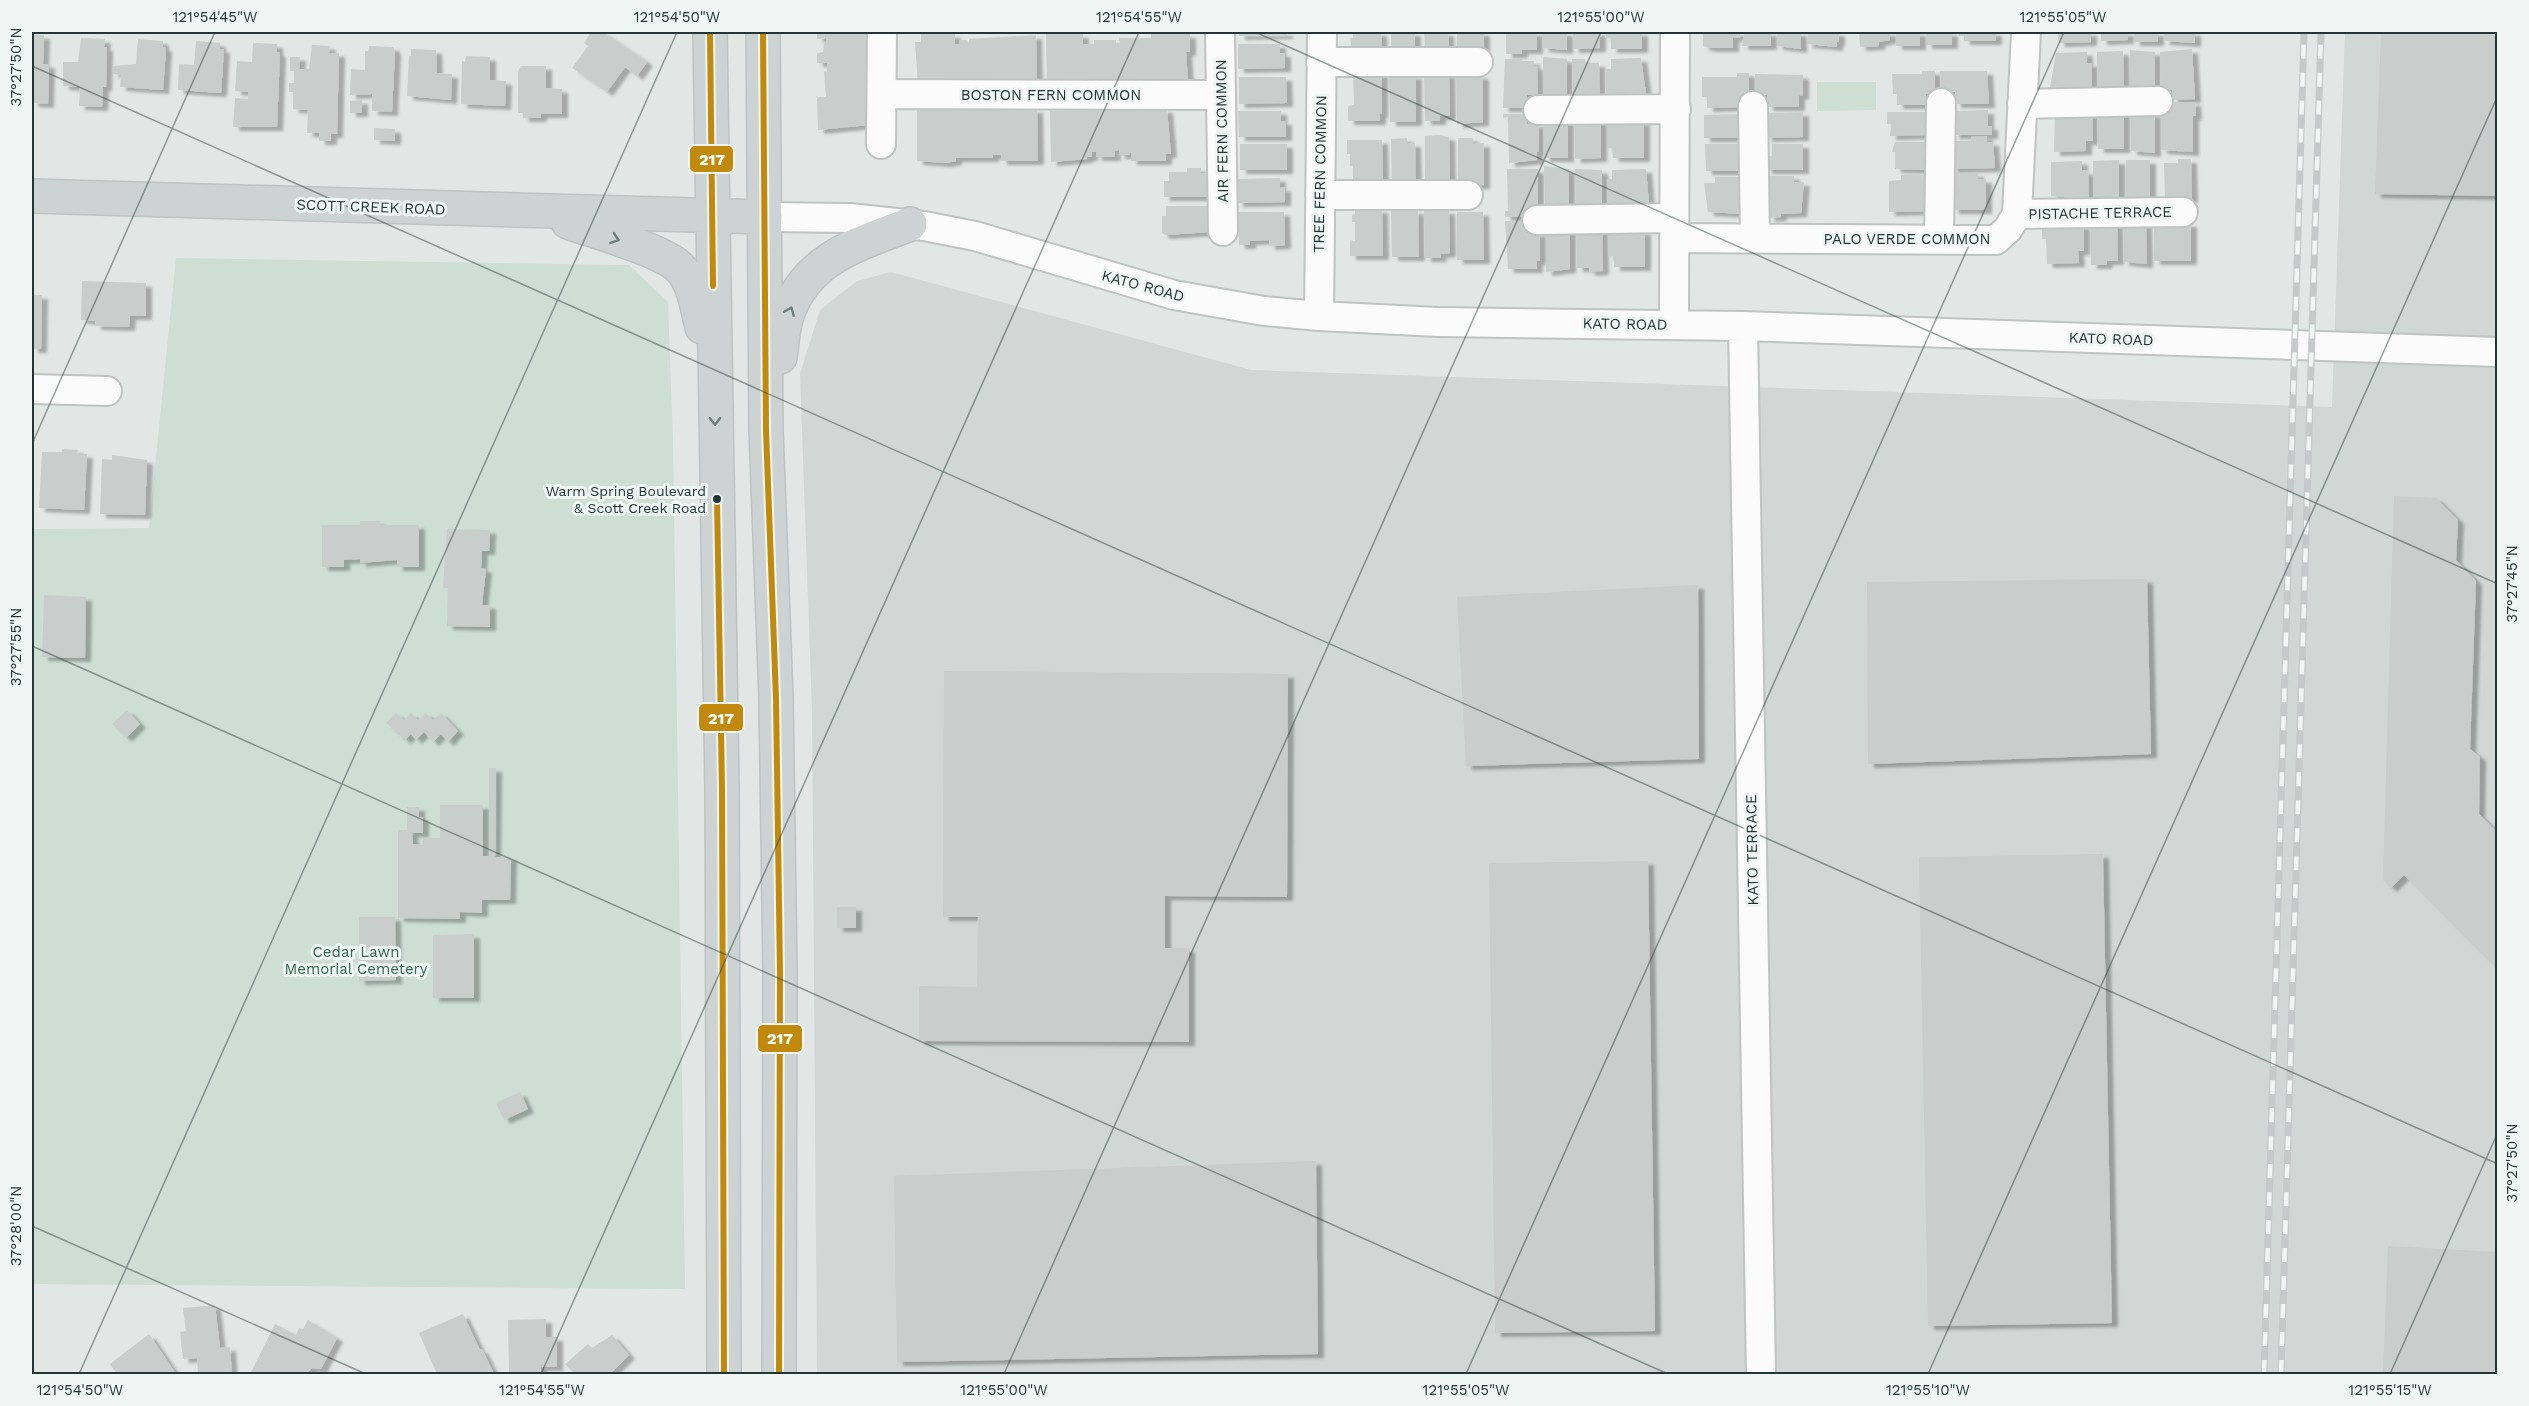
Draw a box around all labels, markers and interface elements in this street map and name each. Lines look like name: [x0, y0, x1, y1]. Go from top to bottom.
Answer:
text: 121°54'45"W: [173, 8, 258, 26]
text: 121°54'50"W: [634, 8, 720, 26]
text: 121°54'55"W: [1096, 8, 1182, 26]
text: 121°55'00"W: [1557, 8, 1645, 26]
text: 121°55'05"W: [2020, 8, 2106, 26]
text: 37°27'50"N: [7, 28, 25, 106]
street label: AIR FERN COMMON: [1212, 59, 1232, 203]
street label: BOSTON FERN COMMON: [961, 86, 1141, 104]
street label: TREE FERN COMMON: [1310, 95, 1330, 253]
line badge: 217: [689, 145, 734, 173]
text: 217: [699, 150, 725, 169]
street label: SCOTT CREEK ROAD: [296, 195, 446, 219]
street label: PISTACHE TERRACE: [2028, 203, 2172, 223]
street label: PALO VERDE COMMON: [1824, 230, 1990, 248]
one-way arrow: [609, 231, 620, 244]
street label: KATO ROAD: [1100, 266, 1186, 306]
one-way arrow: [783, 306, 796, 317]
street label: KATO ROAD: [1582, 314, 1668, 334]
street label: KATO ROAD: [2068, 329, 2154, 349]
one-way arrow: [709, 416, 721, 425]
place label: Warm Spring Boulevard & Scott Creek Road: [546, 483, 706, 516]
marker: Warm Spring Boulevard & Scott Creek Road: [711, 493, 723, 505]
text: 37°27'45"N: [2503, 545, 2521, 623]
text: 37°27'55"N: [7, 608, 25, 686]
line badge: 217: [698, 703, 744, 732]
text: 217: [708, 709, 734, 728]
street label: KATO TERRACE: [1742, 794, 1762, 906]
park label: Cedar Lawn Memorial Cemetery: [285, 943, 428, 978]
line badge: 217: [757, 1024, 803, 1053]
text: 217: [767, 1029, 793, 1048]
text: 37°27'50"N: [2503, 1124, 2521, 1202]
text: 37°28'00"N: [7, 1186, 25, 1266]
text: 121°54'50"W: [37, 1381, 123, 1399]
text: 121°54'55"W: [499, 1381, 585, 1399]
text: 121°55'00"W: [960, 1381, 1048, 1399]
text: 121°55'05"W: [1423, 1381, 1509, 1399]
text: 121°55'10"W: [1886, 1381, 1970, 1399]
text: 121°55'15"W: [2348, 1381, 2432, 1399]

